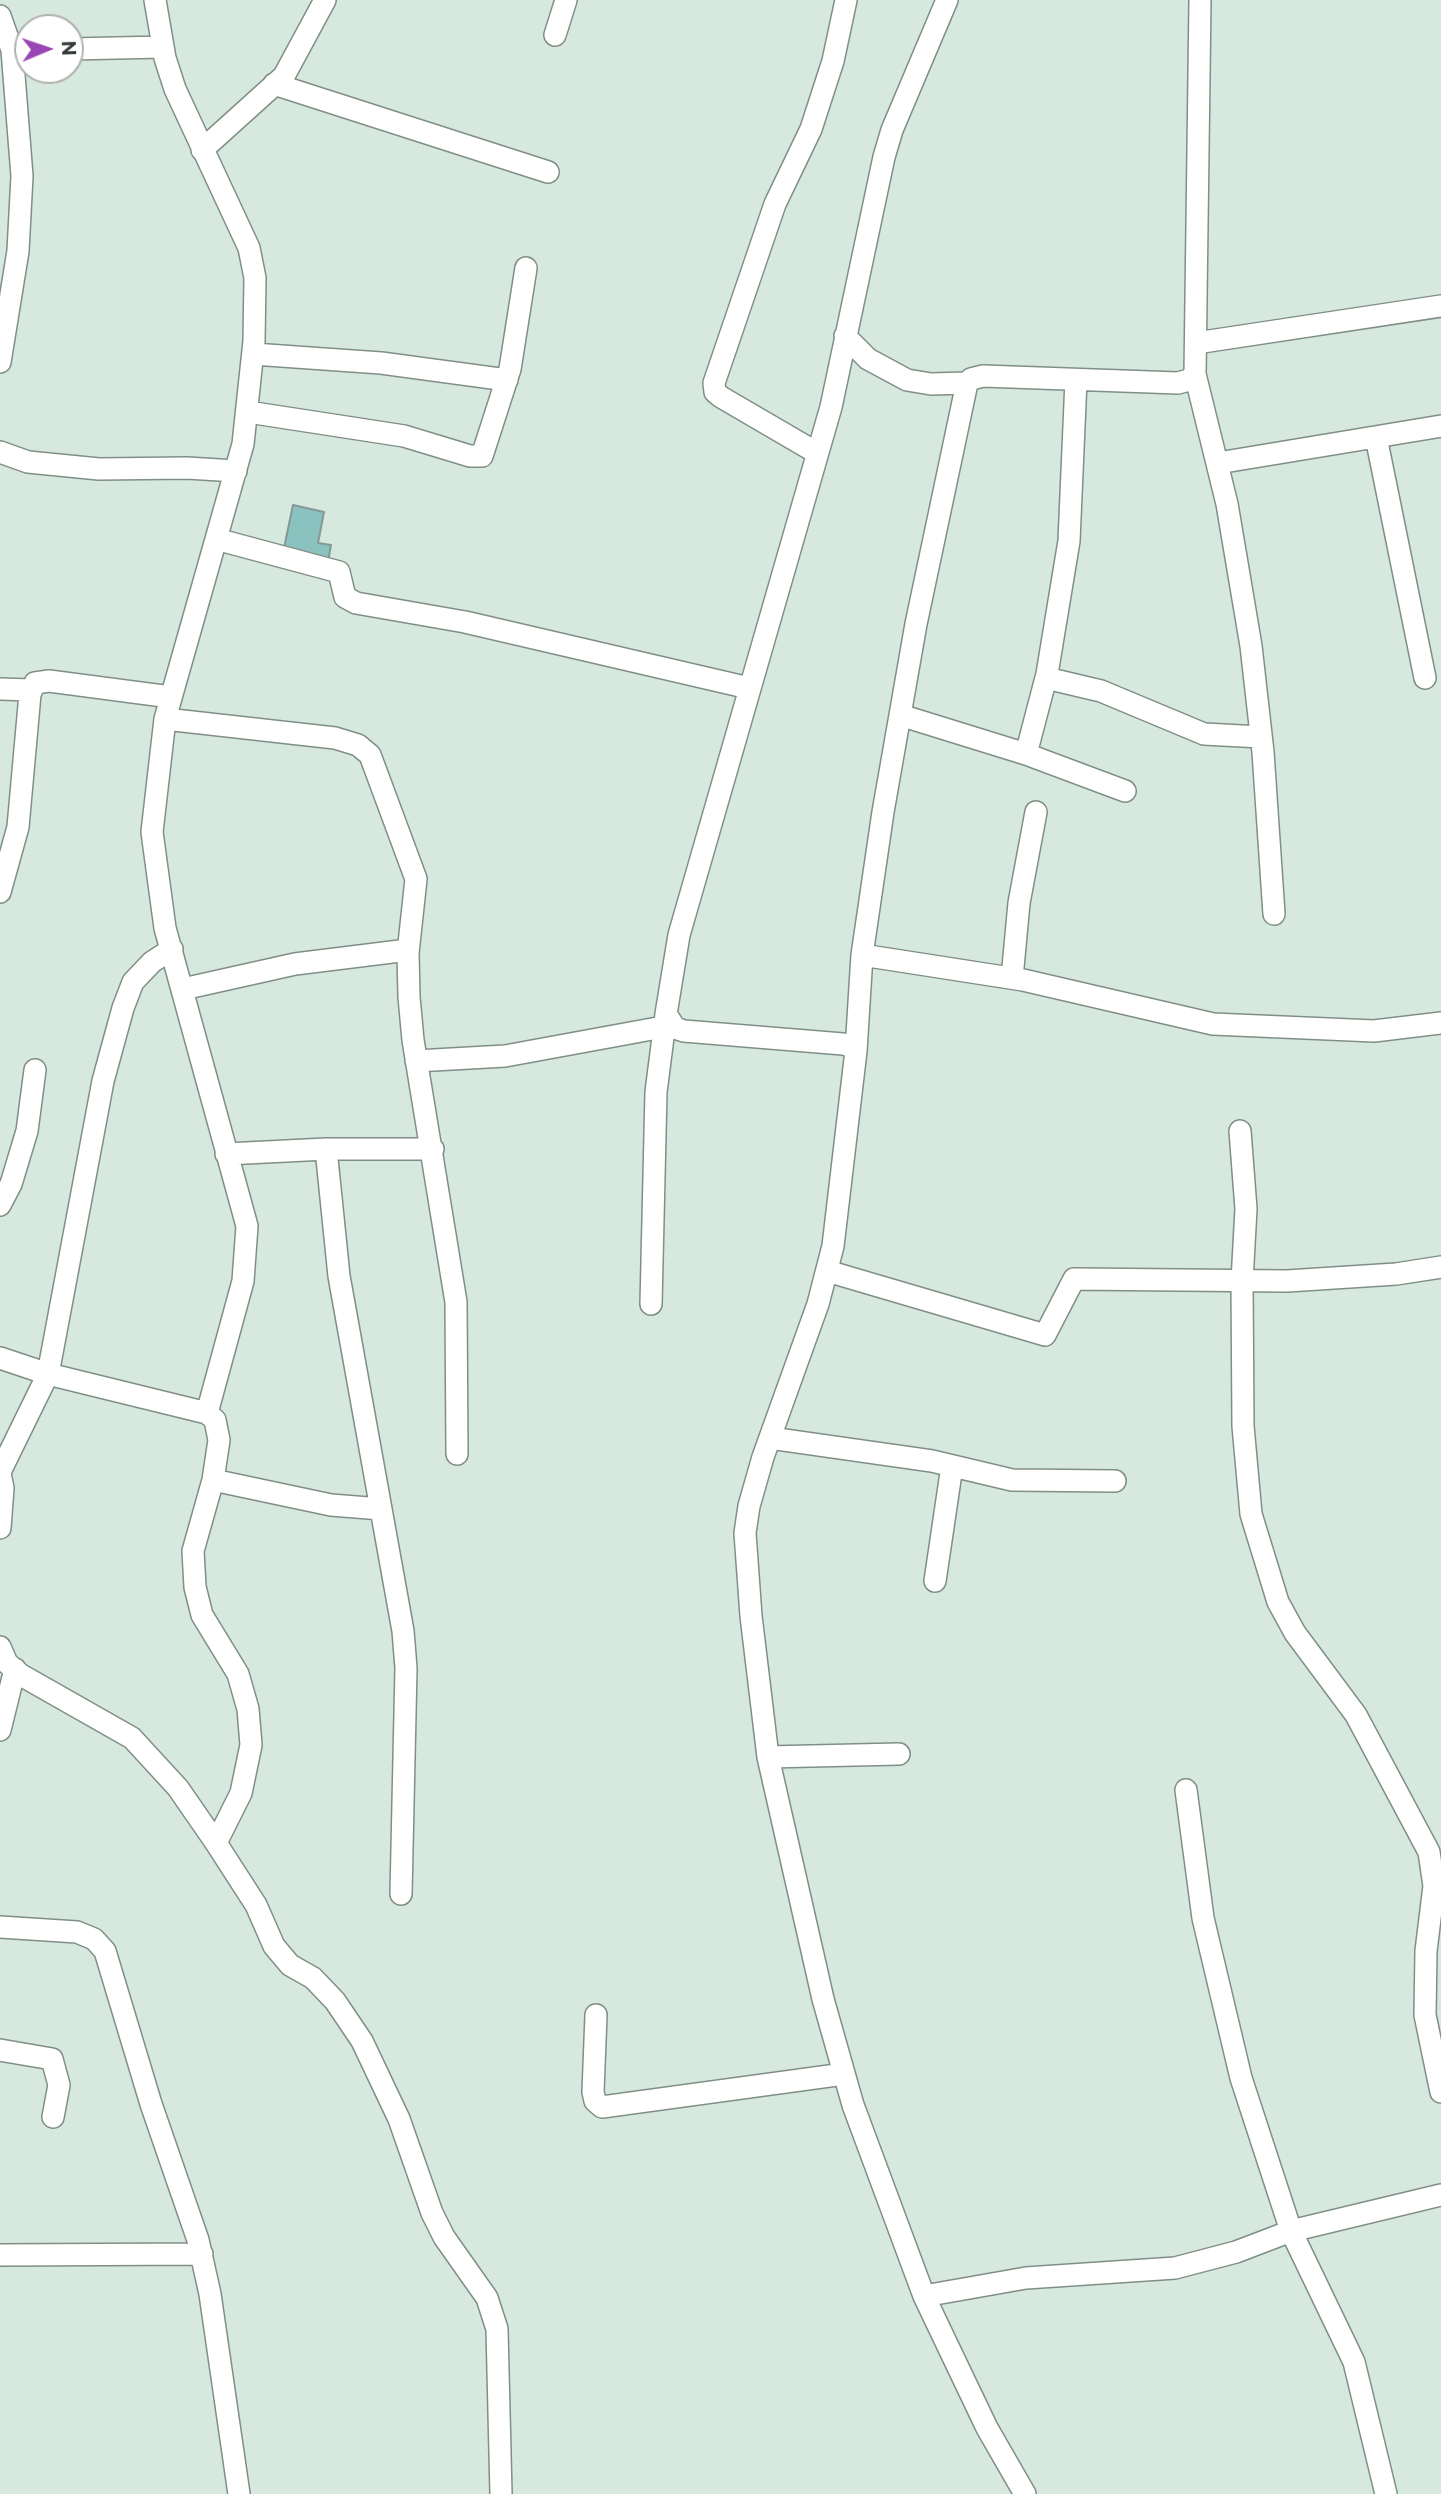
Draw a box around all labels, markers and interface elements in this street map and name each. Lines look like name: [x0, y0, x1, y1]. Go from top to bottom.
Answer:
north arrow: [14, 14, 84, 84]
text: N: [57, 40, 80, 56]

